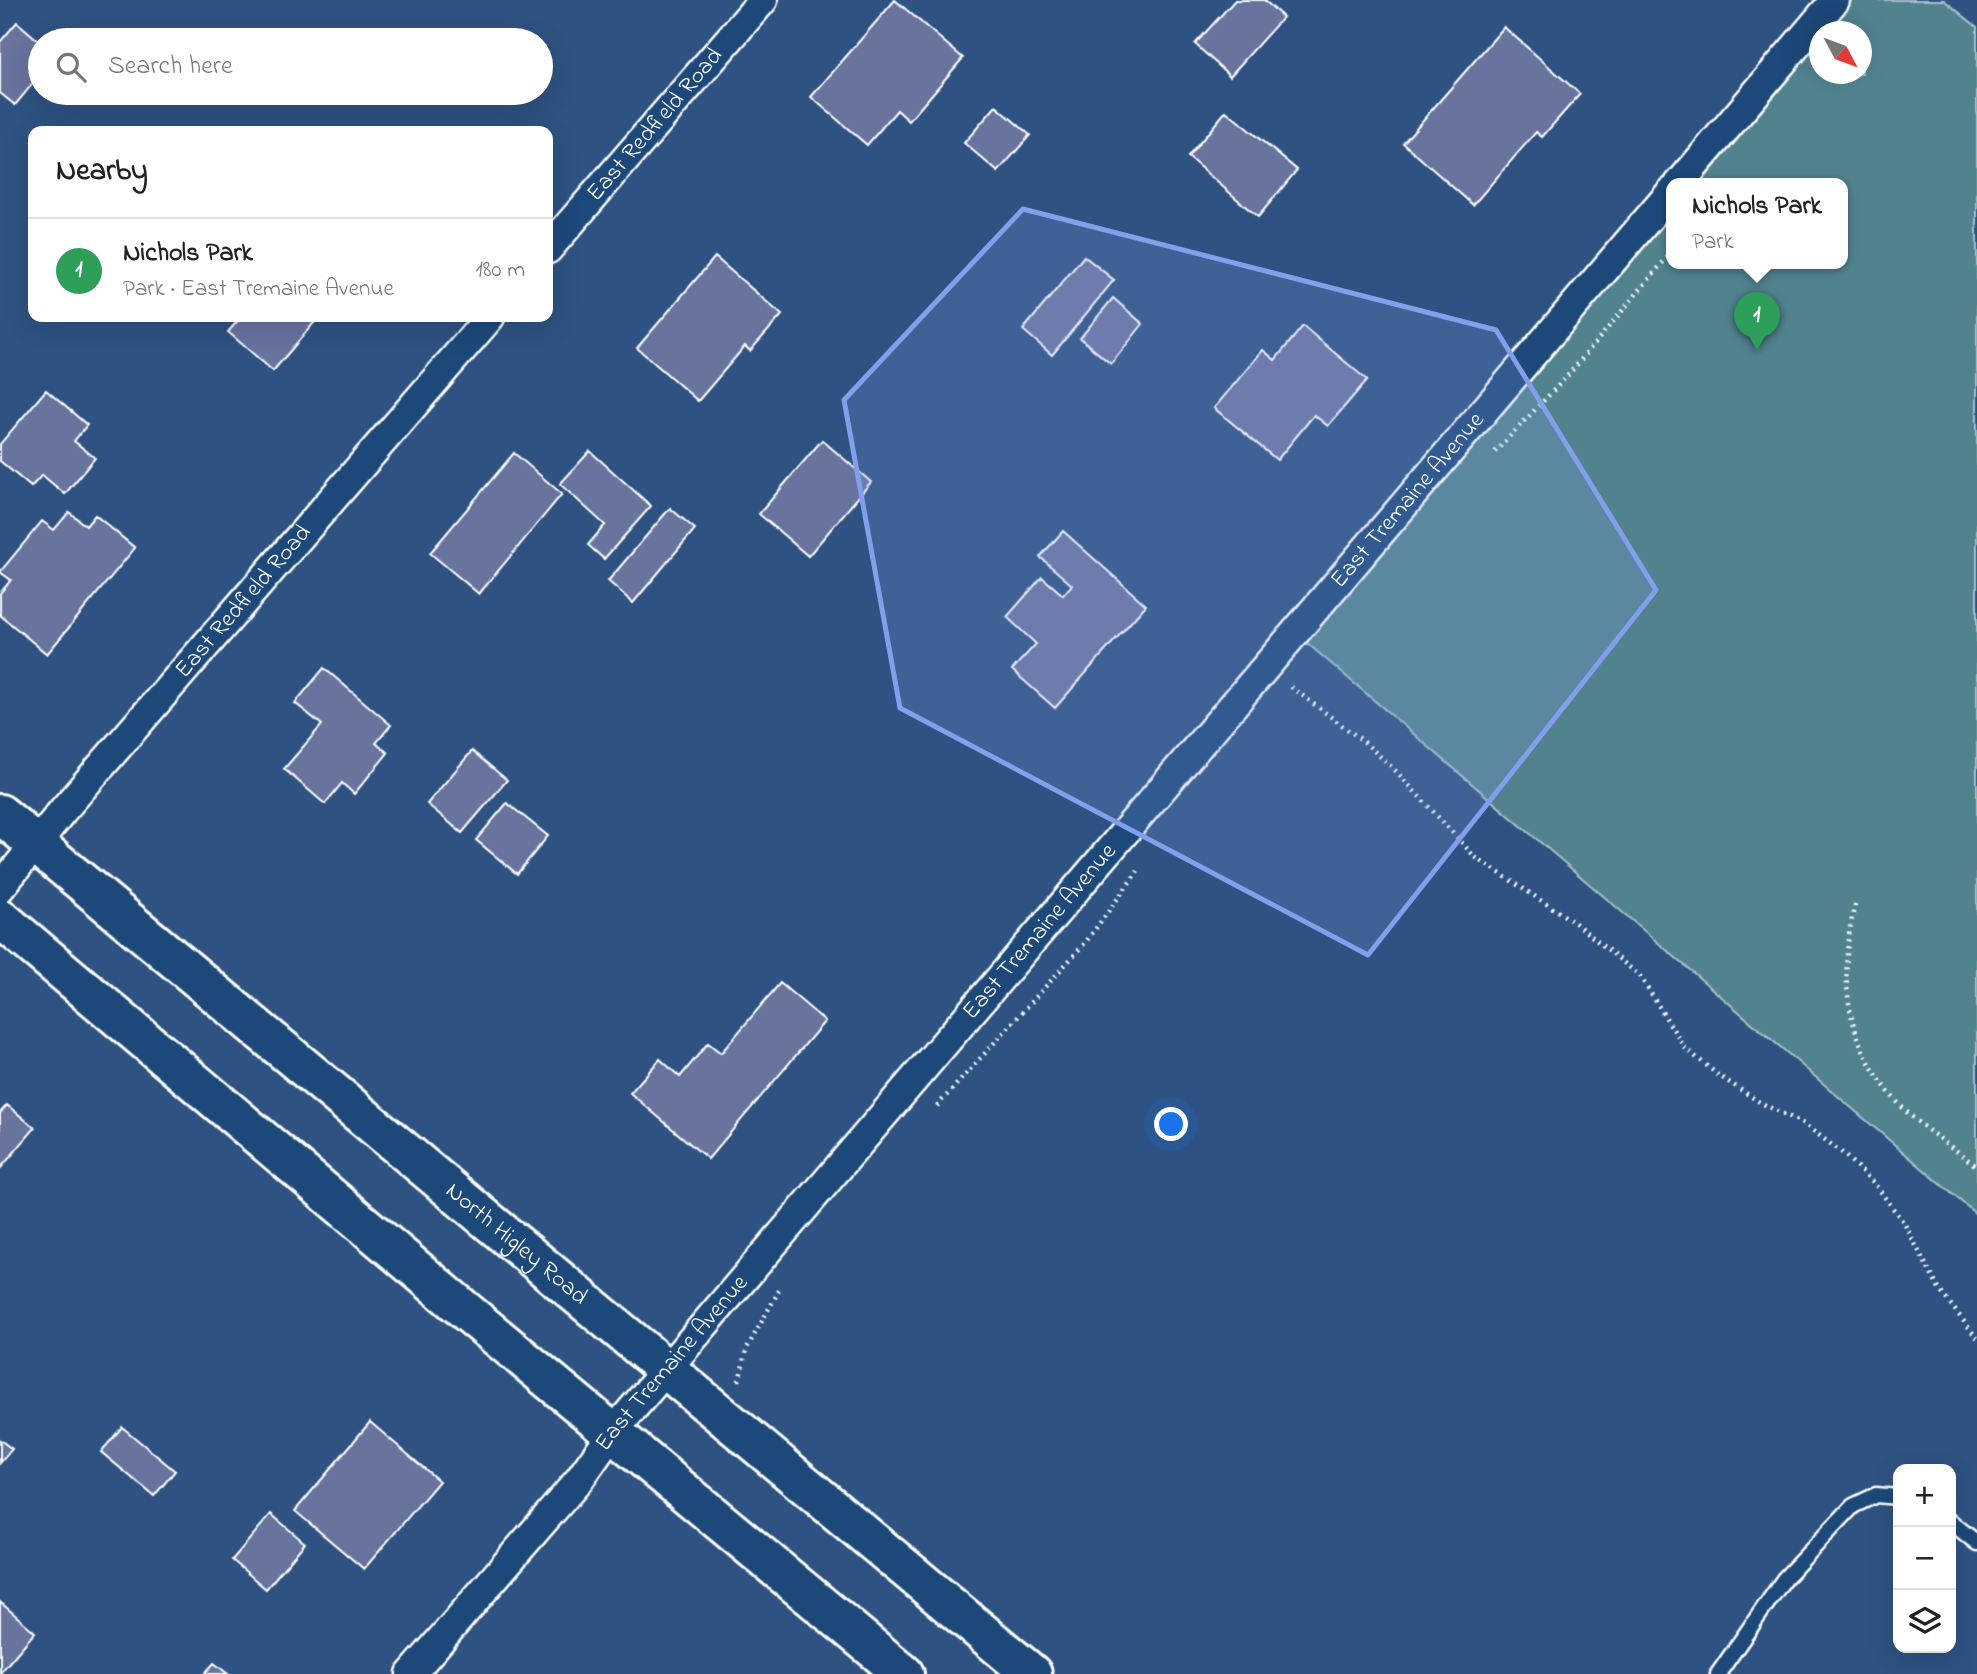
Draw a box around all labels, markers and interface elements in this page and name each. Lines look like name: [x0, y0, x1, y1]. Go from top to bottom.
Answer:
north arrow: [1809, 21, 1872, 84]
search box: [28, 28, 553, 105]
street label: East Redfield Road: [579, 40, 732, 209]
icon: search: [52, 48, 90, 86]
text: Search here: [108, 48, 233, 86]
text: Nearby: [56, 150, 148, 194]
popup: [1666, 178, 1848, 269]
text: Nichols Park: [1692, 188, 1822, 226]
text: Park: [1692, 226, 1734, 259]
text: Nichols Park: [123, 235, 253, 273]
text: 1: [75, 254, 83, 287]
text: 180 m: [476, 254, 525, 287]
text: Park · East Tremaine Avenue: [123, 273, 394, 306]
pin: 1: [1734, 292, 1780, 350]
street label: East Tremaine Avenue: [1322, 404, 1493, 596]
street label: East Redfield Road: [167, 517, 320, 686]
street label: East Tremaine Avenue: [954, 836, 1125, 1028]
your location: [1154, 1107, 1188, 1141]
street label: North Higley Road: [437, 1174, 595, 1314]
street label: East Tremaine Avenue: [587, 1267, 757, 1459]
map controls: [1893, 1464, 1956, 1653]
button: +: [1893, 1464, 1956, 1527]
button: −: [1893, 1527, 1956, 1590]
button: layers: [1893, 1590, 1956, 1653]

